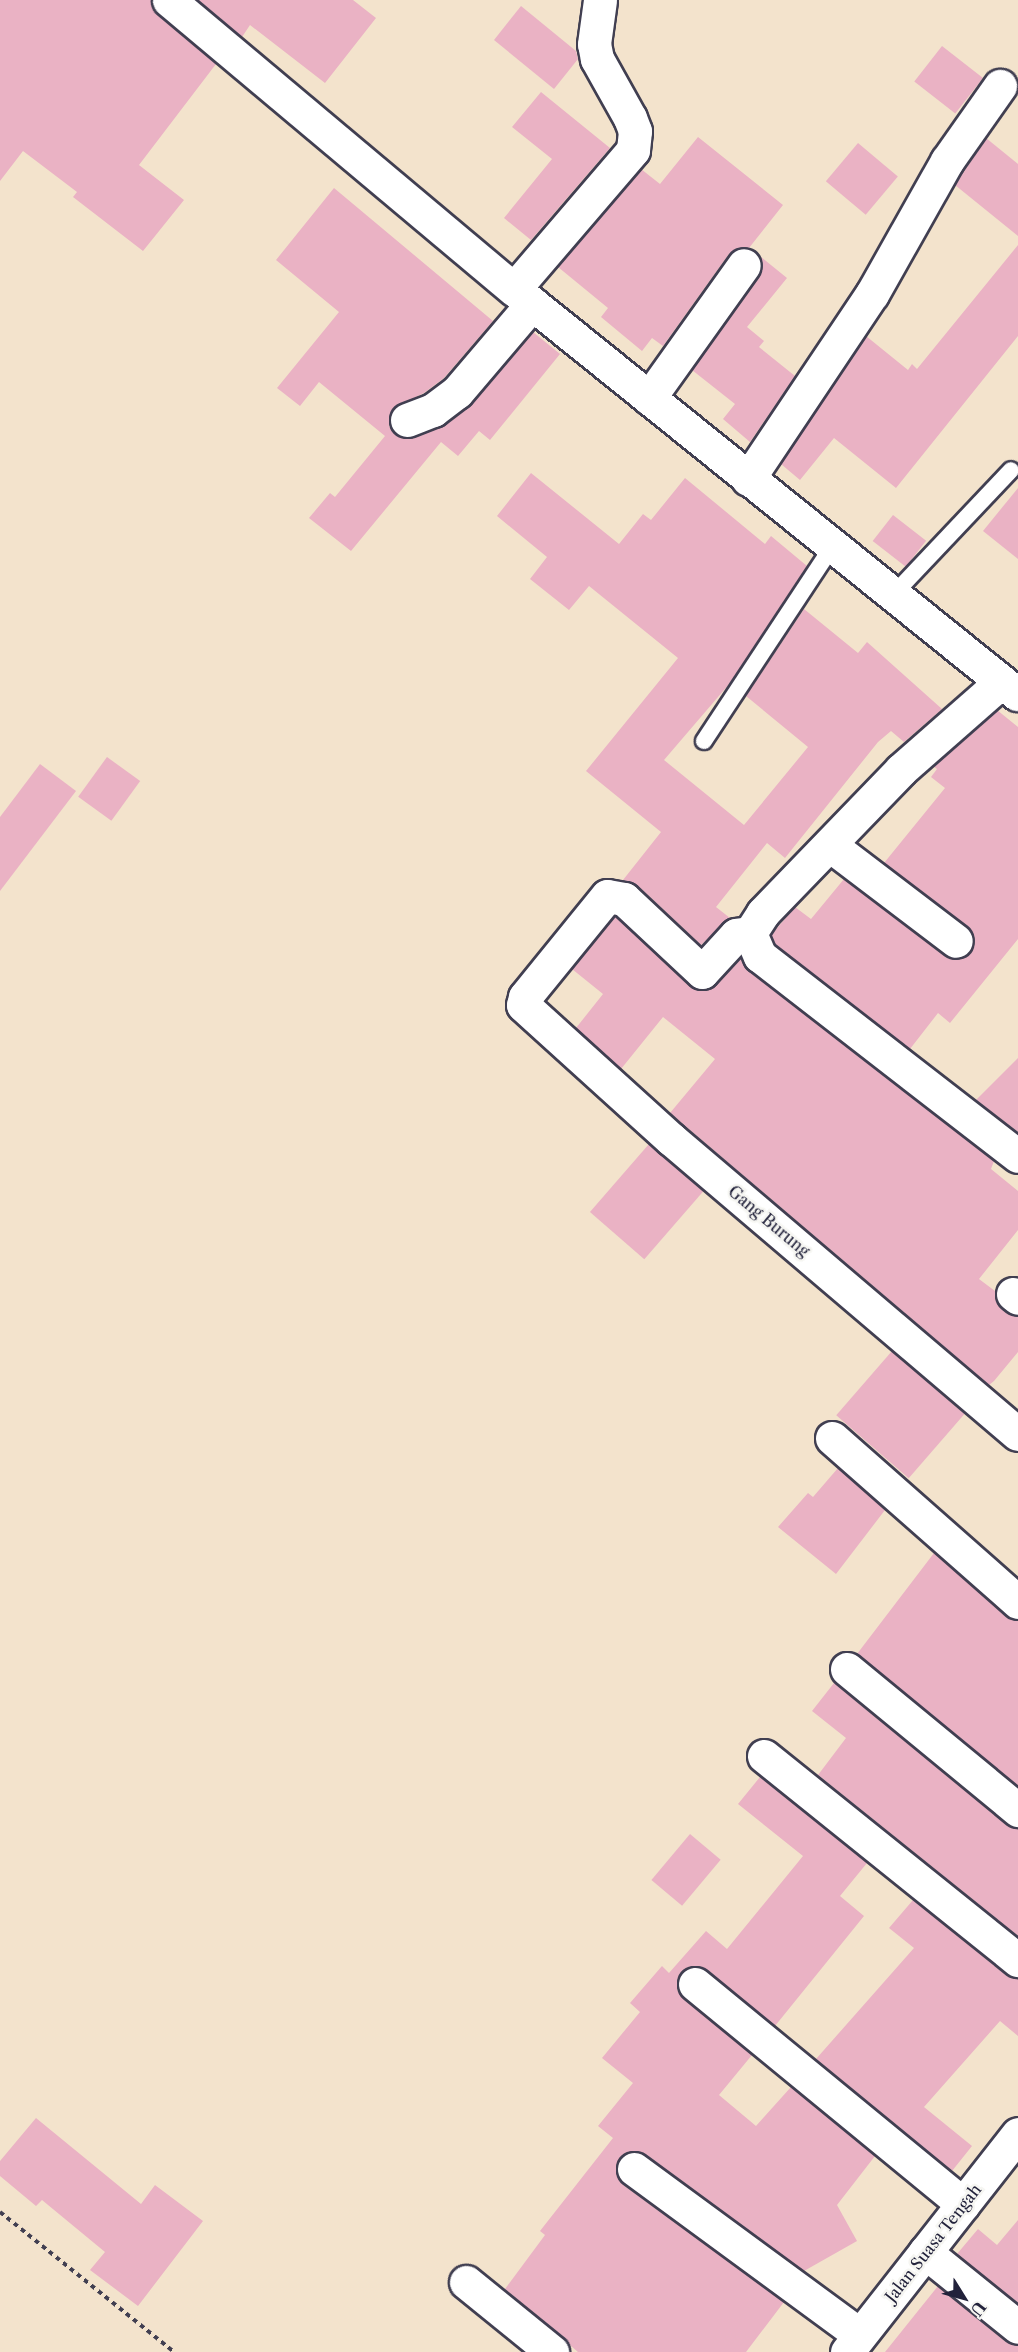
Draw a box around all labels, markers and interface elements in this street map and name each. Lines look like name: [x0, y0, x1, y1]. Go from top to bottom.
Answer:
street label: Gang Burung: [724, 1181, 814, 1261]
street label: Jalan Suasa Tengah: [881, 2180, 985, 2306]
north arrow: [934, 2268, 994, 2328]
text: U: [966, 2298, 990, 2320]

